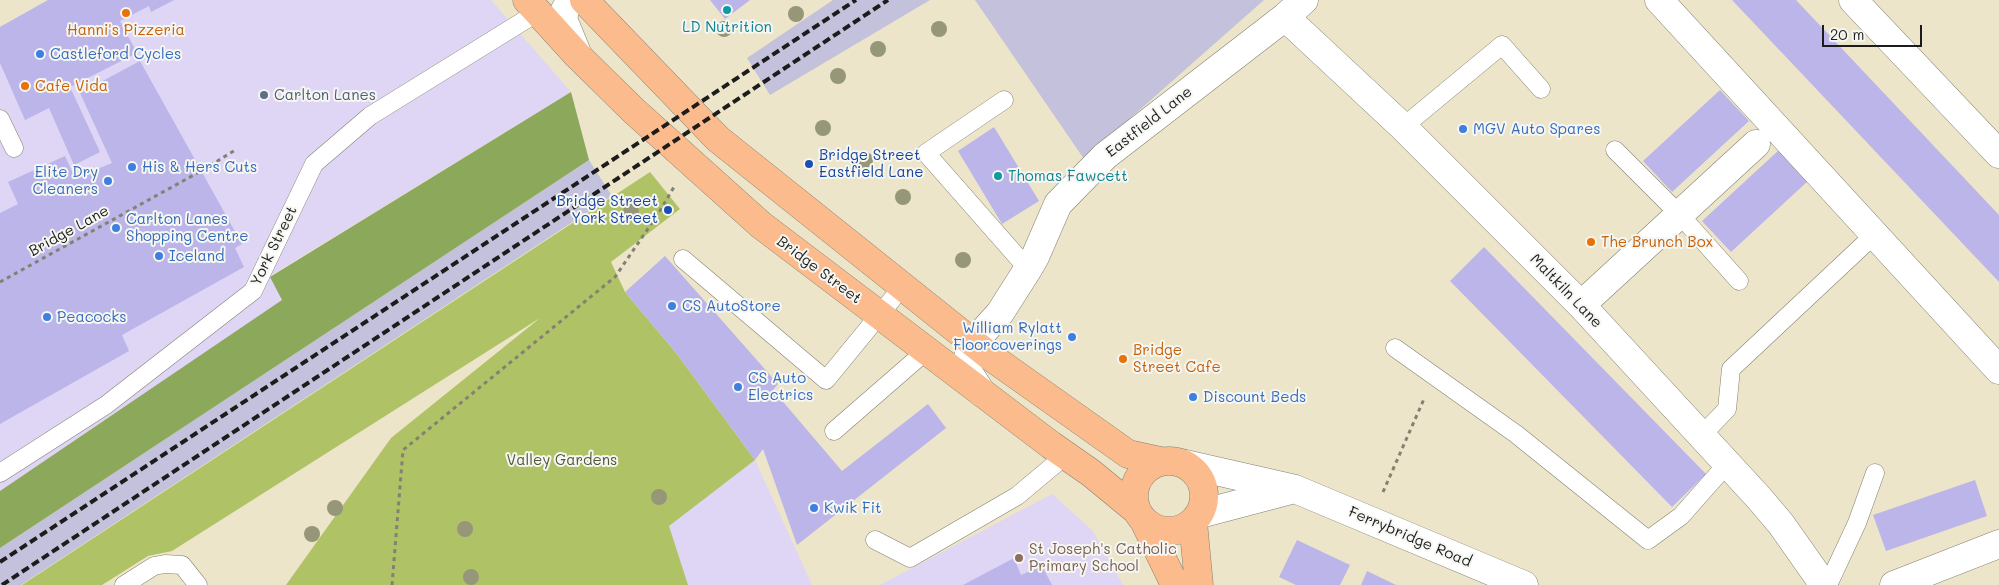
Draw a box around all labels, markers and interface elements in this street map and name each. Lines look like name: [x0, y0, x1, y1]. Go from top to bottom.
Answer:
marker: LD Nutrition: [721, 4, 733, 16]
marker: Hanni's Pizzeria: [120, 7, 132, 19]
scale bar: [1824, 15, 1924, 47]
place label: LD Nutrition: [682, 18, 772, 36]
place label: Hanni's Pizzeria: [67, 21, 185, 39]
text: 20 m: [1830, 24, 1864, 44]
place label: Castleford Cycles: [50, 45, 181, 63]
marker: Castleford Cycles: [34, 48, 46, 60]
place label: Cafe Vida: [35, 77, 108, 95]
marker: Cafe Vida: [19, 80, 31, 92]
street label: Eastfield Lane: [1102, 83, 1196, 161]
place label: Carlton Lanes: [274, 86, 376, 104]
marker: Carlton Lanes: [258, 89, 270, 101]
place label: MGV Auto Spares: [1473, 120, 1601, 138]
marker: MGV Auto Spares: [1457, 123, 1469, 135]
place label: Bridge Street Eastfield Lane: [819, 146, 923, 181]
place label: His & Hers Cuts: [142, 158, 257, 176]
marker: Bridge Street Eastfield Lane: [803, 158, 815, 170]
marker: His & Hers Cuts: [126, 161, 138, 173]
place label: Elite Dry Cleaners: [32, 163, 98, 198]
place label: Thomas Fawcett: [1008, 167, 1128, 185]
marker: Thomas Fawcett: [992, 170, 1004, 182]
marker: Elite Dry Cleaners: [102, 175, 114, 187]
place label: Bridge Street York Street: [557, 192, 658, 227]
street label: Bridge Lane: [26, 202, 112, 260]
street label: York Street: [247, 203, 301, 289]
marker: Bridge Street York Street: [662, 204, 674, 216]
place label: Carlton Lanes Shopping Centre: [126, 210, 248, 245]
marker: Carlton Lanes Shopping Centre: [110, 222, 122, 234]
street label: Bridge Street: [773, 232, 865, 308]
place label: The Brunch Box: [1601, 233, 1713, 251]
marker: The Brunch Box: [1585, 236, 1597, 248]
place label: Iceland: [169, 247, 225, 265]
marker: Iceland: [153, 250, 165, 262]
street label: Maltkiln Lane: [1526, 250, 1606, 332]
place label: CS AutoStore: [682, 297, 781, 315]
marker: CS AutoStore: [666, 300, 678, 312]
place label: Peacocks: [57, 308, 127, 326]
marker: Peacocks: [41, 311, 53, 323]
place label: William Rylatt Floorcoverings: [953, 319, 1062, 354]
marker: William Rylatt Floorcoverings: [1066, 331, 1078, 343]
place label: Bridge Street Cafe: [1133, 341, 1221, 376]
marker: Bridge Street Cafe: [1117, 353, 1129, 365]
place label: CS Auto Electrics: [748, 369, 813, 404]
marker: CS Auto Electrics: [732, 381, 744, 393]
place label: Discount Beds: [1203, 388, 1306, 406]
marker: Discount Beds: [1187, 391, 1199, 403]
park label: Valley Gardens: [507, 451, 617, 469]
place label: Kwik Fit: [824, 499, 882, 517]
marker: Kwik Fit: [808, 502, 820, 514]
street label: Ferrybridge Road: [1346, 503, 1474, 571]
place label: St Joseph's Catholic Primary School: [1029, 540, 1177, 575]
marker: St Joseph's Catholic Primary School: [1013, 552, 1025, 564]

